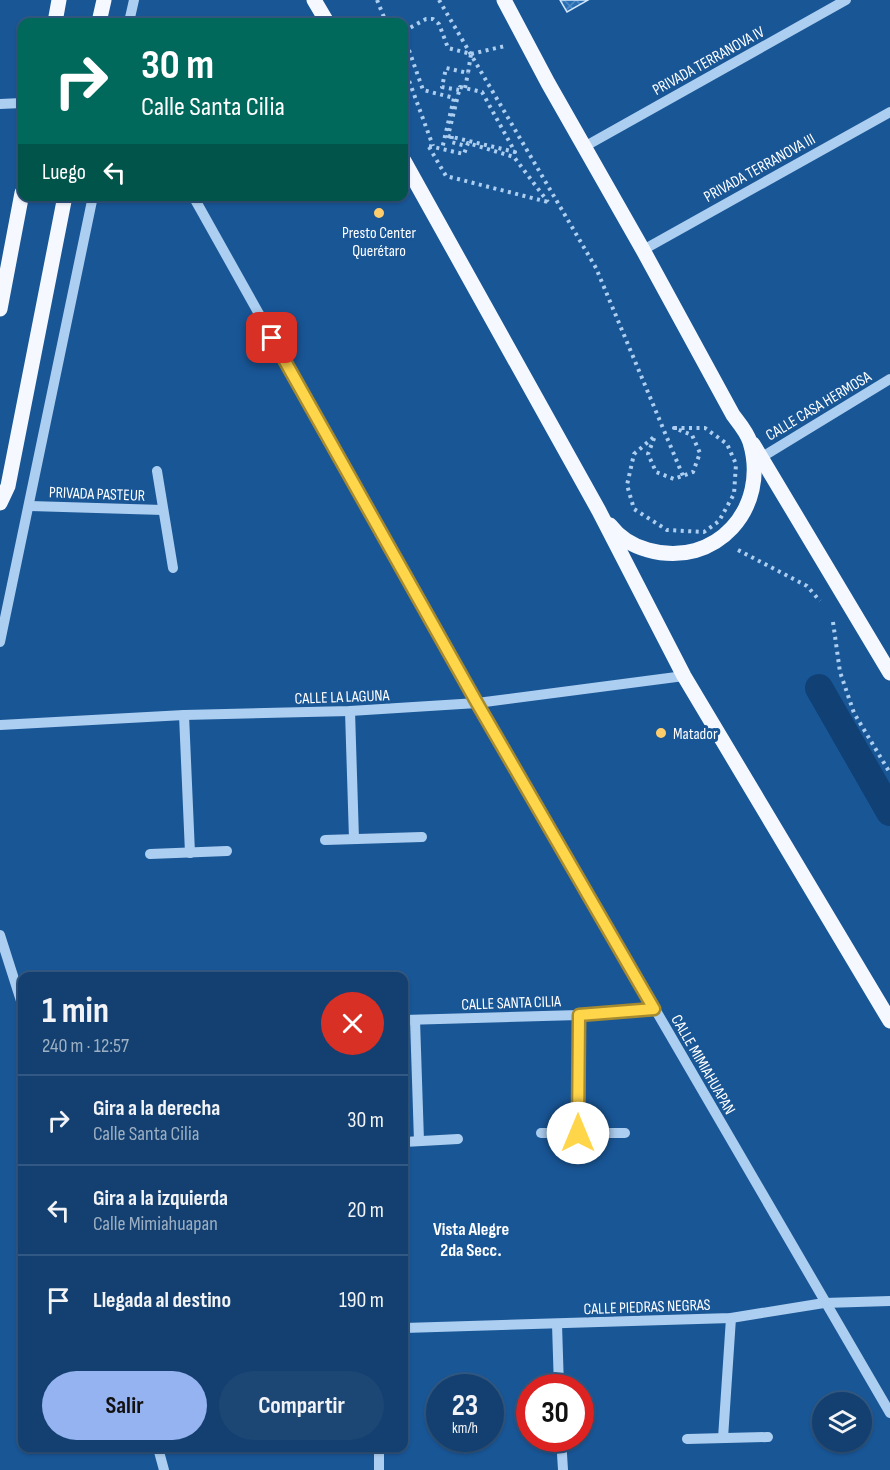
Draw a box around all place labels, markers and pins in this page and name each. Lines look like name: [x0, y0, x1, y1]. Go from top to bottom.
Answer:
marker: Presto Center Querétaro: [372, 206, 386, 220]
place label: Presto Center Querétaro: [342, 224, 416, 261]
pin: [246, 312, 297, 363]
place label: Matador: [673, 725, 718, 744]
marker: Matador: [654, 726, 668, 740]

